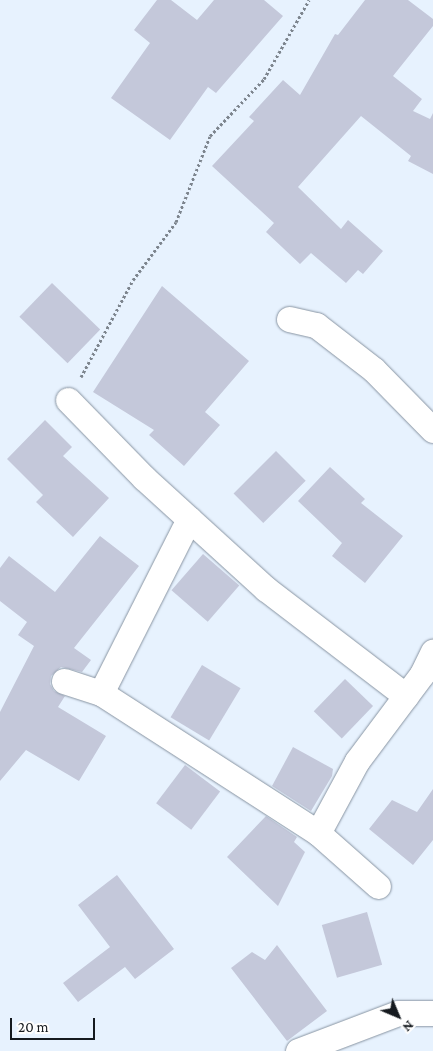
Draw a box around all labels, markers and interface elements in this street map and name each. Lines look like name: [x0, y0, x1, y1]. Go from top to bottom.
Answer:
north arrow: [373, 991, 423, 1041]
scale bar: [12, 1008, 98, 1040]
text: N: [400, 1018, 418, 1036]
text: 20 m: [18, 1019, 49, 1035]

